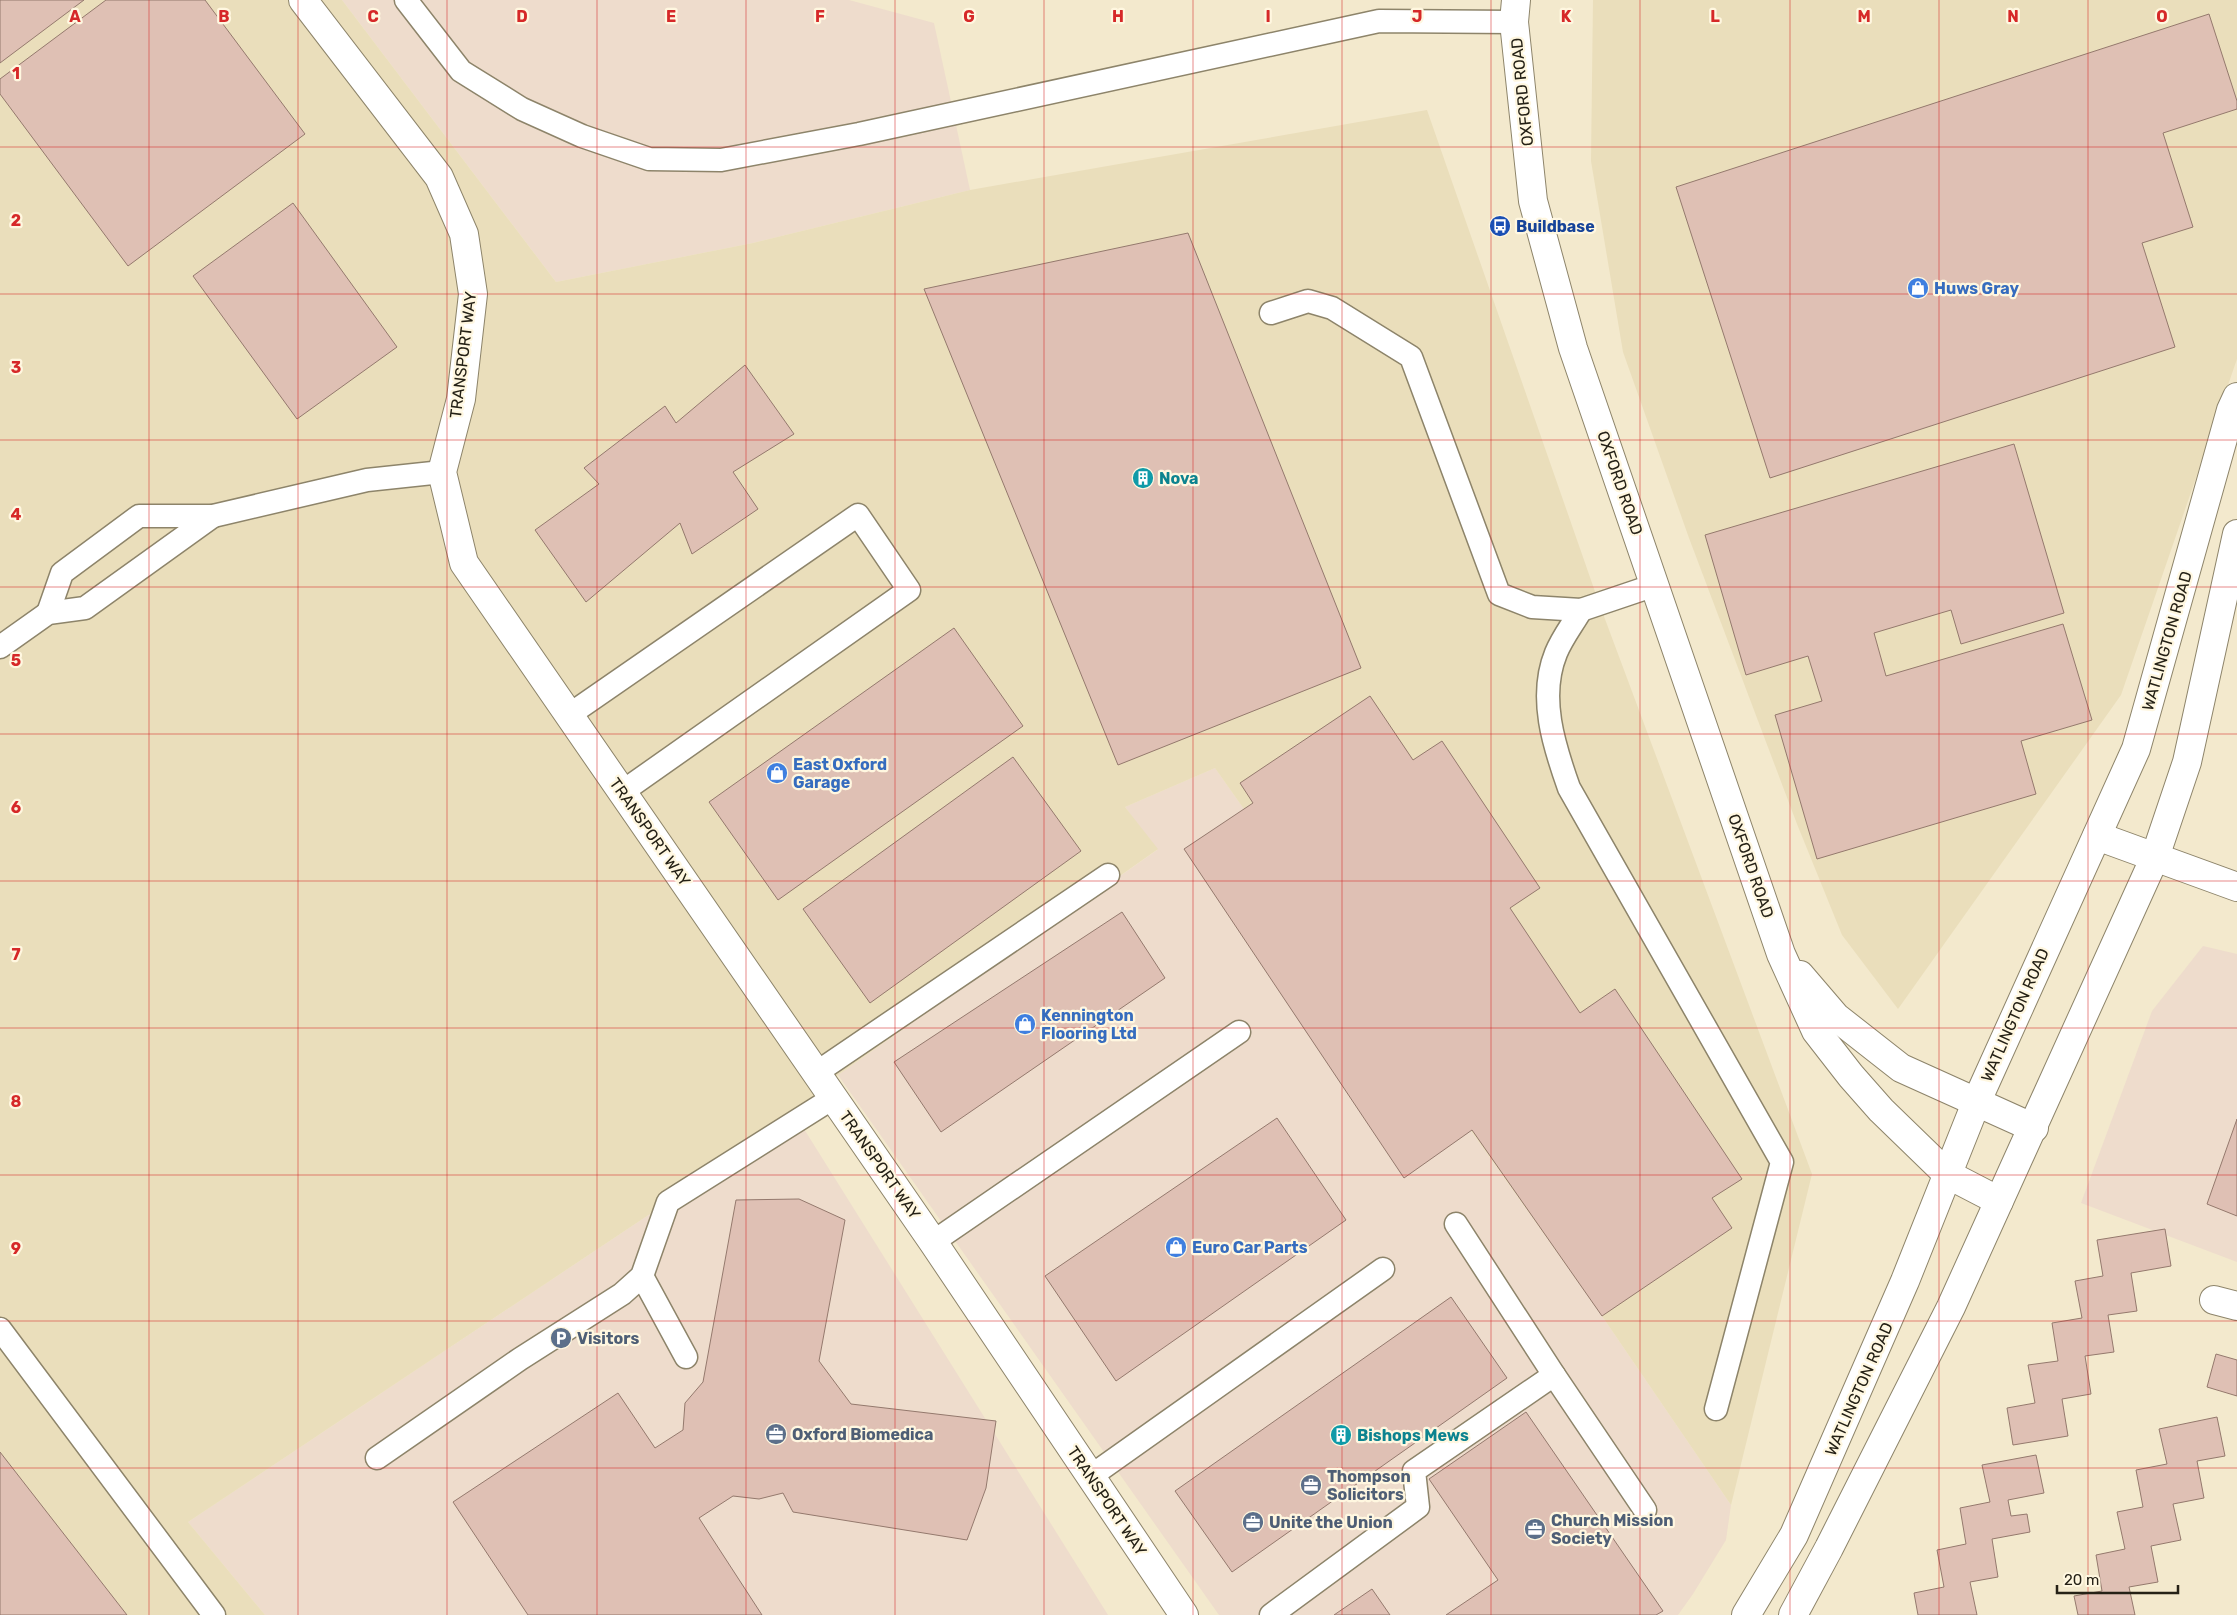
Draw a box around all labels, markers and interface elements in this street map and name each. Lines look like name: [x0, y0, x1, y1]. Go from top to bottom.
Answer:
text: A: [69, 7, 81, 26]
text: B: [218, 7, 230, 26]
text: C: [367, 7, 379, 26]
text: D: [516, 7, 528, 26]
text: E: [666, 7, 676, 26]
text: F: [815, 7, 825, 26]
text: G: [963, 7, 975, 26]
text: H: [1112, 7, 1124, 26]
text: I: [1265, 7, 1271, 26]
text: J: [1412, 7, 1422, 26]
text: K: [1561, 7, 1572, 26]
text: L: [1710, 7, 1720, 26]
text: M: [1857, 7, 1871, 26]
text: N: [2007, 7, 2019, 26]
text: O: [2156, 7, 2168, 26]
street label: OXFORD ROAD: [1507, 37, 1537, 147]
text: 1: [12, 64, 20, 83]
text: 2: [11, 211, 21, 230]
bus stop icon: Buildbase: [1488, 214, 1512, 238]
place label: Buildbase: [1516, 217, 1595, 236]
shop icon: Huws Gray: [1906, 276, 1930, 300]
place label: Huws Gray: [1934, 279, 2019, 298]
street label: TRANSPORT WAY: [446, 290, 480, 420]
text: 3: [11, 358, 21, 377]
street label: OXFORD ROAD: [1593, 428, 1647, 538]
building icon: Nova: [1131, 466, 1155, 490]
place label: Nova: [1159, 469, 1199, 488]
text: 4: [11, 505, 22, 524]
street label: WATLINGTON ROAD: [2138, 569, 2196, 713]
text: 5: [11, 651, 21, 670]
place label: East Oxford Garage: [793, 755, 887, 792]
shop icon: East Oxford Garage: [765, 761, 789, 785]
street label: TRANSPORT WAY: [606, 774, 694, 890]
text: 6: [11, 798, 21, 817]
street label: OXFORD ROAD: [1724, 811, 1778, 921]
text: 7: [11, 945, 21, 964]
street label: WATLINGTON ROAD: [1977, 945, 2053, 1085]
place label: Kennington Flooring Ltd: [1041, 1006, 1137, 1043]
shop icon: Kennington Flooring Ltd: [1013, 1012, 1037, 1036]
text: 8: [11, 1092, 22, 1111]
street label: TRANSPORT WAY: [836, 1107, 924, 1223]
shop icon: Euro Car Parts: [1164, 1235, 1188, 1259]
place label: Euro Car Parts: [1192, 1238, 1308, 1257]
text: 9: [11, 1239, 21, 1258]
street label: WATLINGTON ROAD: [1821, 1319, 1897, 1459]
parking icon: Visitors: [549, 1326, 573, 1350]
place label: Visitors: [577, 1329, 639, 1348]
office icon: Oxford Biomedica: [764, 1422, 788, 1446]
building icon: Bishops Mews: [1329, 1423, 1353, 1447]
place label: Oxford Biomedica: [792, 1425, 933, 1444]
place label: Bishops Mews: [1357, 1426, 1469, 1445]
street label: TRANSPORT WAY: [1063, 1443, 1151, 1559]
place label: Thompson Solicitors: [1327, 1467, 1411, 1504]
office icon: Thompson Solicitors: [1299, 1473, 1323, 1497]
office icon: Unite the Union: [1241, 1510, 1265, 1534]
place label: Church Mission Society: [1551, 1511, 1674, 1548]
place label: Unite the Union: [1269, 1513, 1393, 1532]
office icon: Church Mission Society: [1523, 1517, 1547, 1541]
scale bar: [2057, 1562, 2178, 1594]
text: 20 m: [2064, 1571, 2099, 1589]

